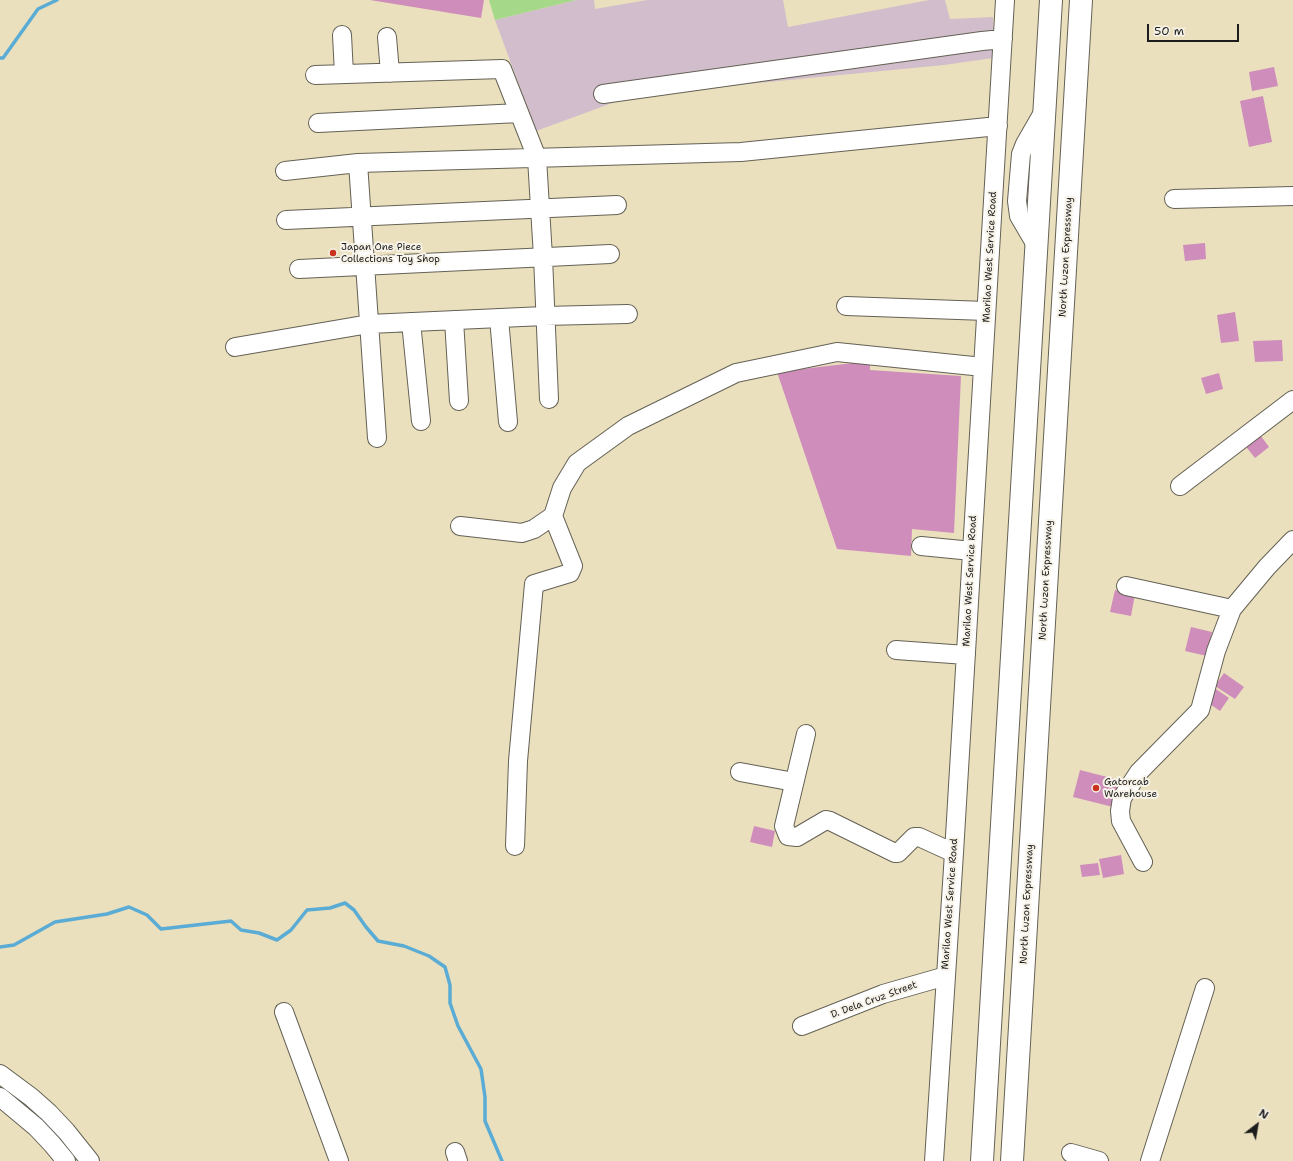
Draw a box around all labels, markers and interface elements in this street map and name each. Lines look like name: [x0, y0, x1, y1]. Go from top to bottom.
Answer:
scale bar: [1149, 16, 1241, 42]
text: 50 m: [1154, 23, 1184, 39]
street label: Marilao West Service Road: [981, 191, 999, 323]
street label: North Luzon Expressway: [1057, 197, 1075, 317]
place label: Japan One Piece Collections Toy Shop: [341, 241, 440, 264]
marker: Japan One Piece Collections Toy Shop: [328, 248, 338, 258]
street label: Marilao West Service Road: [961, 515, 979, 647]
street label: North Luzon Expressway: [1037, 520, 1055, 640]
place label: Gatorcab Warehouse: [1104, 776, 1157, 800]
marker: Gatorcab Warehouse: [1091, 783, 1101, 793]
street label: Marilao West Service Road: [939, 838, 961, 970]
street label: North Luzon Expressway: [1018, 844, 1036, 964]
street label: D. Dela Cruz Street: [829, 979, 919, 1021]
north arrow: [1237, 1105, 1277, 1145]
text: N: [1256, 1106, 1271, 1123]

